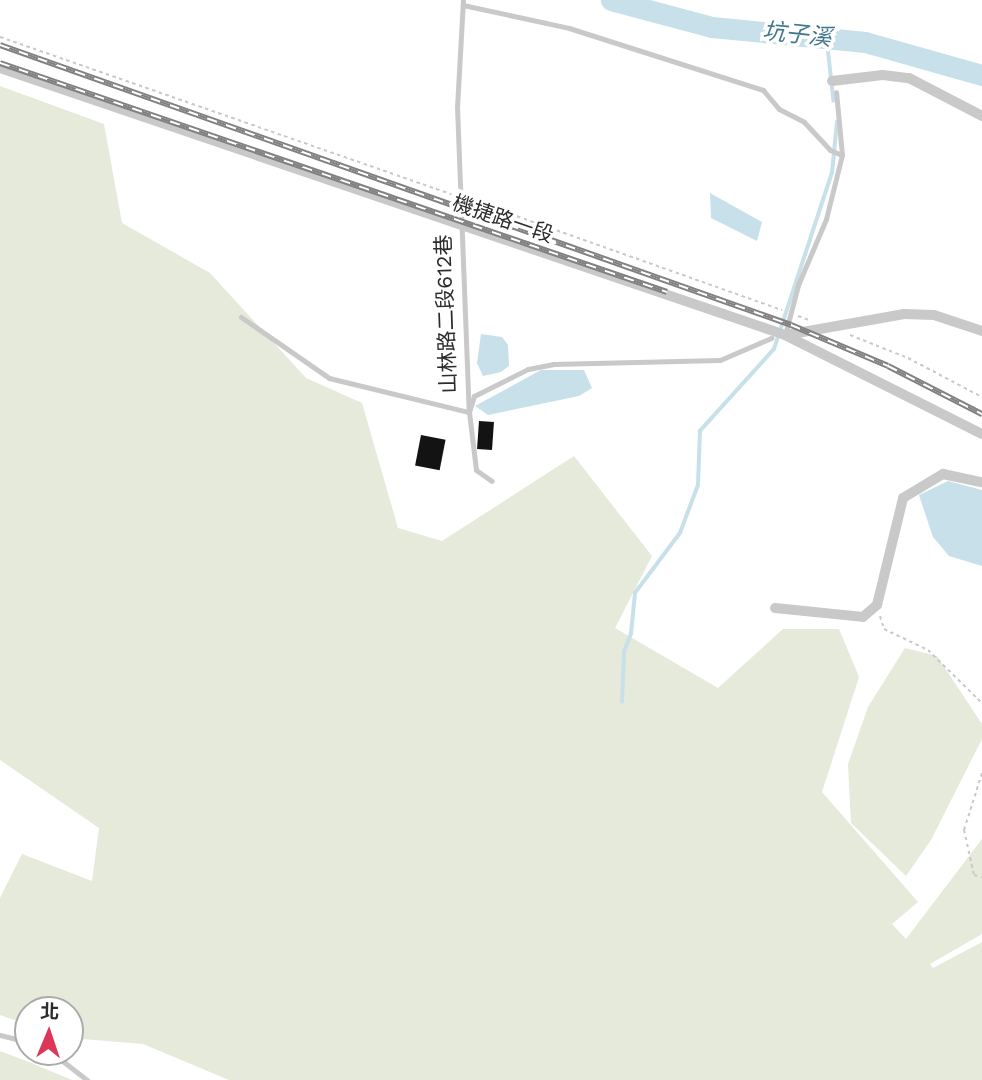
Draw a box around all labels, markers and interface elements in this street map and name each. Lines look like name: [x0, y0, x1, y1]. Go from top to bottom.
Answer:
water label: 坑子溪: [761, 18, 833, 52]
street label: 機捷路一段: [449, 190, 557, 248]
street label: 山林路二段612巷: [431, 234, 461, 394]
north arrow: [14, 996, 84, 1066]
text: 北: [40, 1000, 60, 1023]

